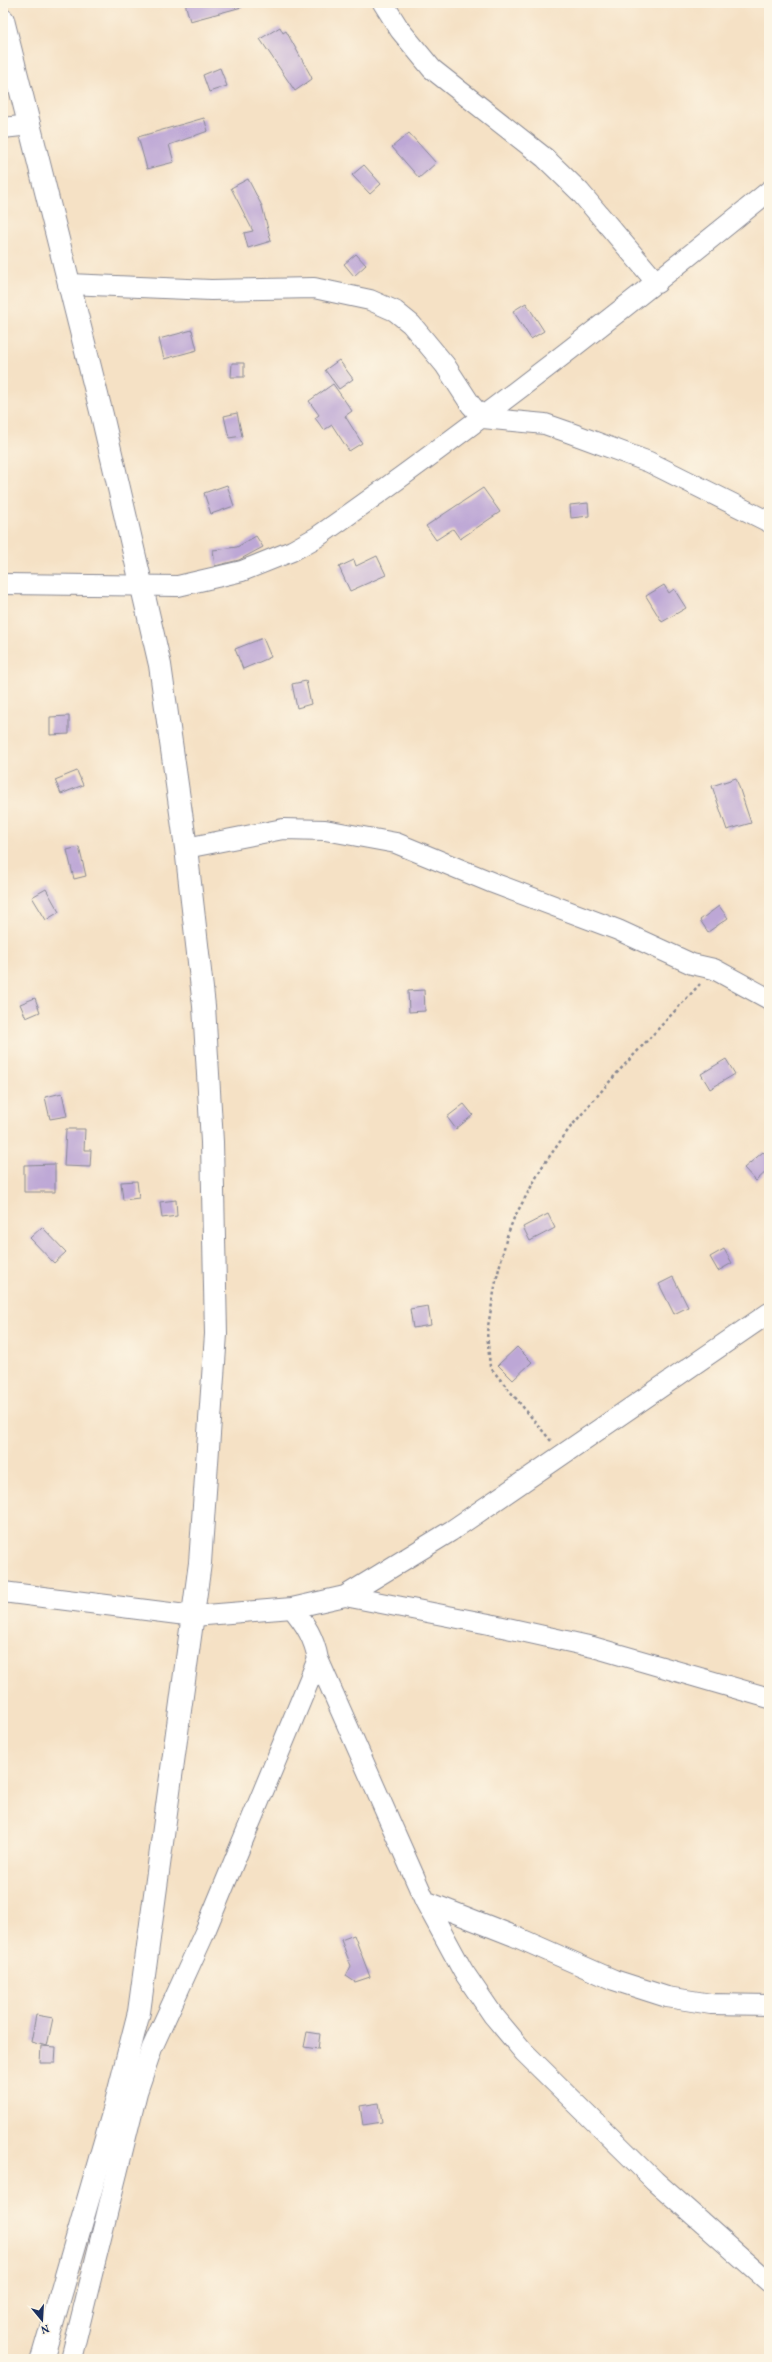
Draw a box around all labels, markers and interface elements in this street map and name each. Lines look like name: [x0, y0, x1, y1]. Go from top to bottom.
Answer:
north arrow: [22, 2300, 62, 2340]
text: N: [39, 2320, 51, 2336]

